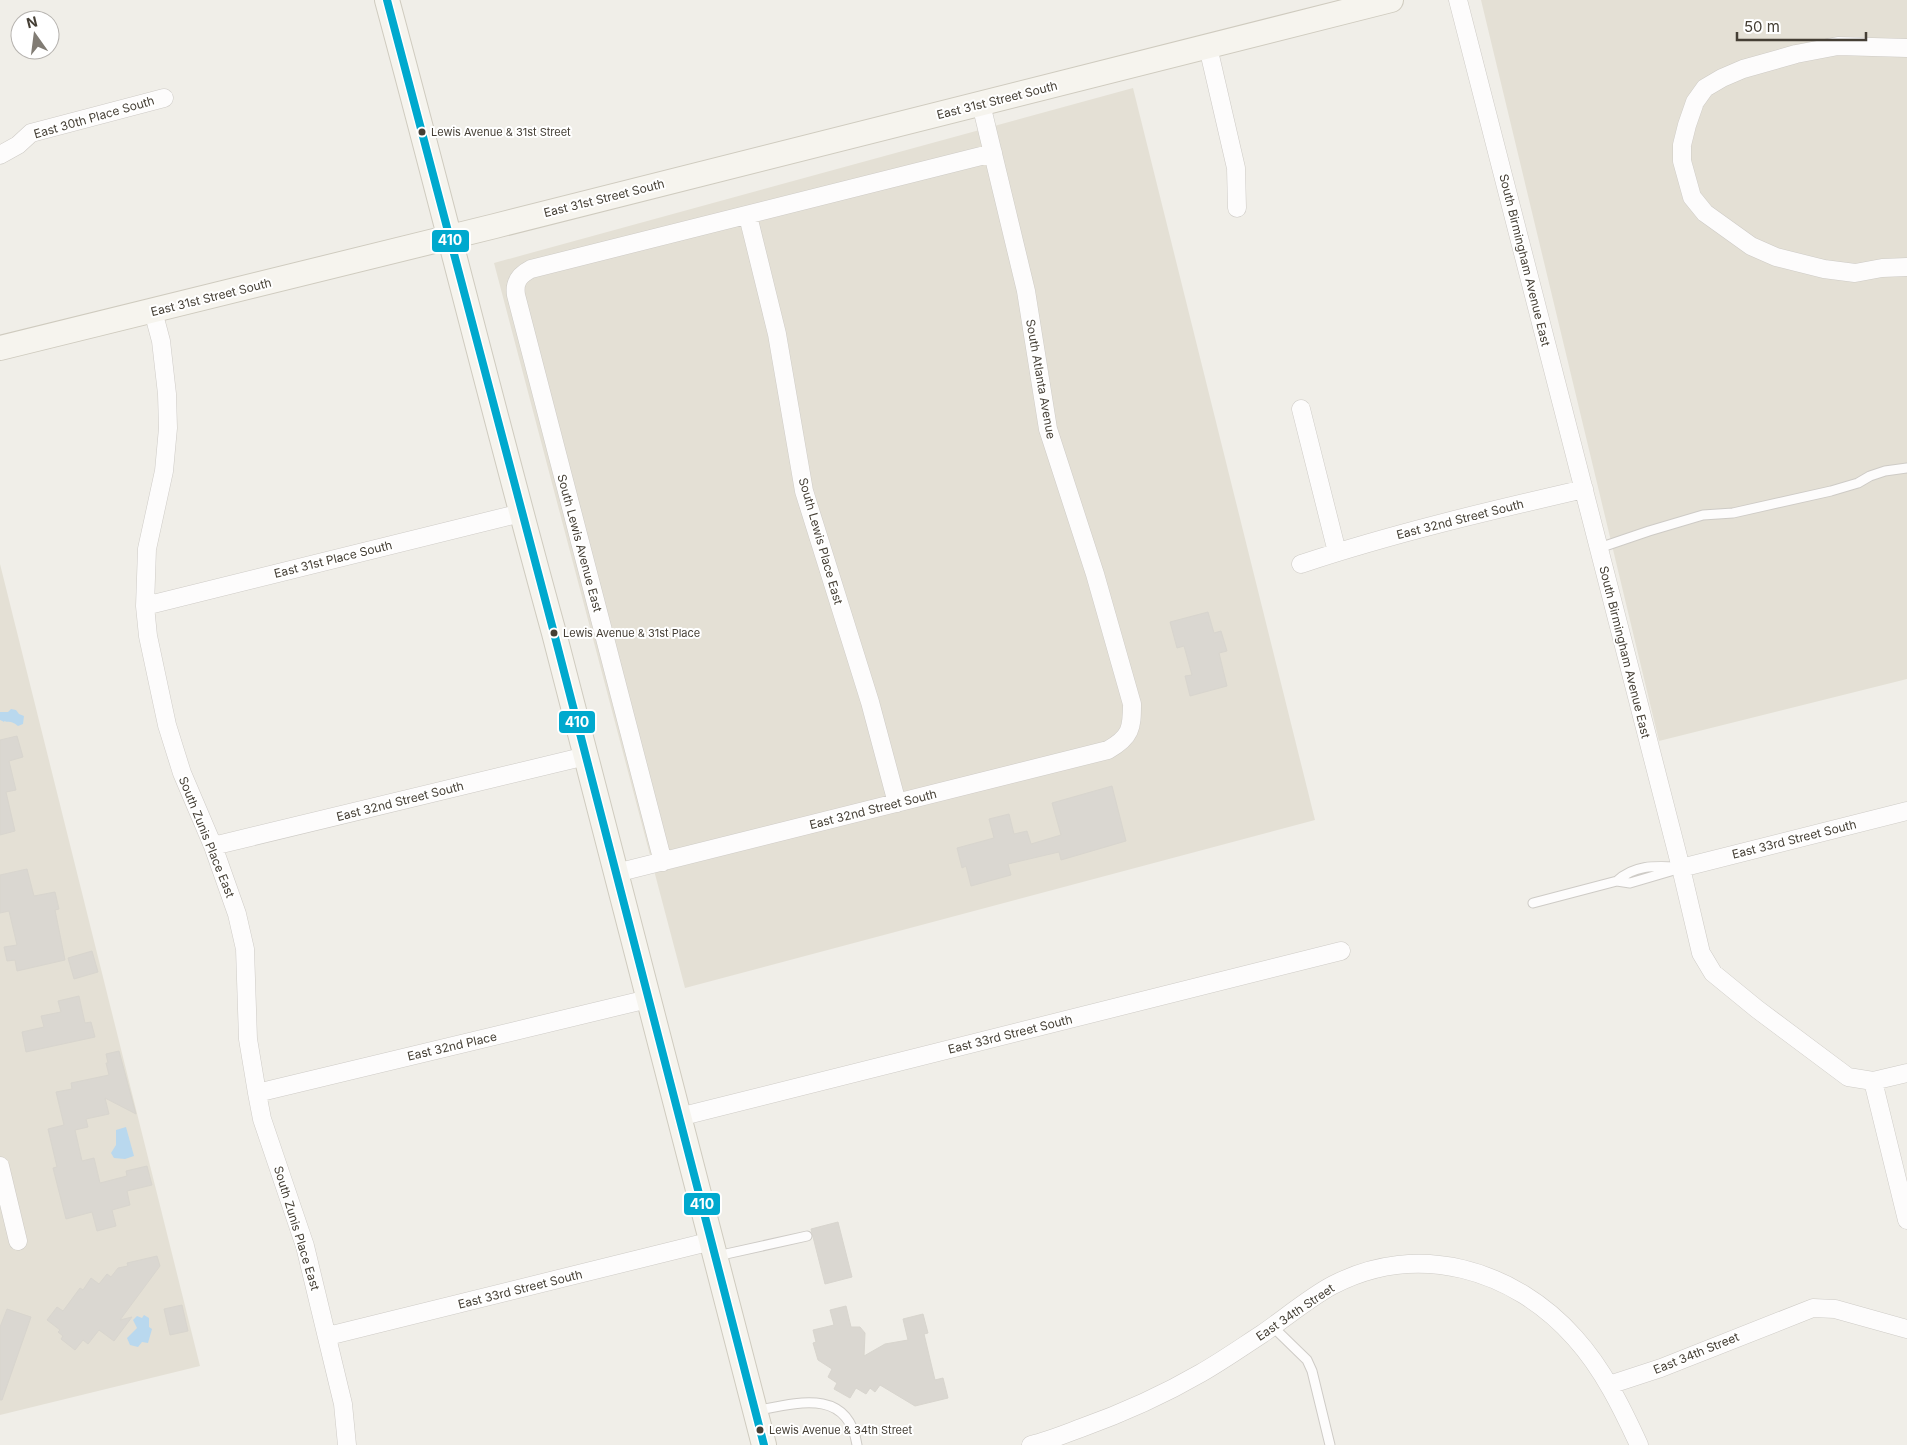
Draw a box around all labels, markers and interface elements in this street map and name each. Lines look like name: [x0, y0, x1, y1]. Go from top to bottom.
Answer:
north arrow: [10, 10, 60, 60]
scale bar: [1737, 10, 1866, 42]
text: N: [25, 12, 39, 31]
text: 50 m: [1744, 17, 1780, 36]
street label: East 31st Street South: [935, 78, 1059, 122]
street label: East 30th Place South: [32, 93, 156, 141]
place label: Lewis Avenue & 31st Street: [431, 125, 571, 139]
marker: Lewis Avenue & 31st Street: [417, 127, 427, 137]
street label: South Birmingham Avenue East: [1496, 172, 1554, 348]
street label: East 31st Street South: [542, 176, 666, 220]
line badge: 410: [431, 229, 470, 253]
text: 410: [438, 231, 462, 248]
street label: East 31st Street South: [149, 275, 273, 319]
street label: South Atlanta Avenue: [1023, 318, 1059, 440]
street label: South Lewis Avenue East: [554, 472, 606, 614]
street label: South Lewis Place East: [796, 476, 846, 606]
street label: East 32nd Street South: [1395, 496, 1525, 542]
street label: East 31st Place South: [272, 537, 394, 581]
street label: South Birmingham Avenue East: [1596, 564, 1654, 740]
place label: Lewis Avenue & 31st Place: [563, 626, 700, 640]
marker: Lewis Avenue & 31st Place: [549, 628, 559, 638]
line badge: 410: [558, 710, 596, 734]
text: 410: [565, 713, 589, 730]
street label: South Zunis Place East: [176, 774, 238, 900]
street label: East 32nd Street South: [335, 778, 465, 824]
street label: East 32nd Street South: [808, 786, 938, 832]
street label: East 33rd Street South: [1730, 816, 1858, 862]
street label: East 33rd Street South: [946, 1011, 1074, 1057]
street label: East 32nd Place: [406, 1028, 498, 1064]
street label: South Zunis Place East: [271, 1164, 323, 1292]
line badge: 410: [683, 1192, 721, 1216]
text: 410: [690, 1195, 714, 1212]
street label: East 33rd Street South: [456, 1266, 584, 1312]
street label: East 34th Street: [1253, 1280, 1337, 1344]
street label: East 34th Street: [1651, 1329, 1741, 1377]
place label: Lewis Avenue & 34th Street: [769, 1423, 912, 1437]
marker: Lewis Avenue & 34th Street: [755, 1425, 765, 1435]

